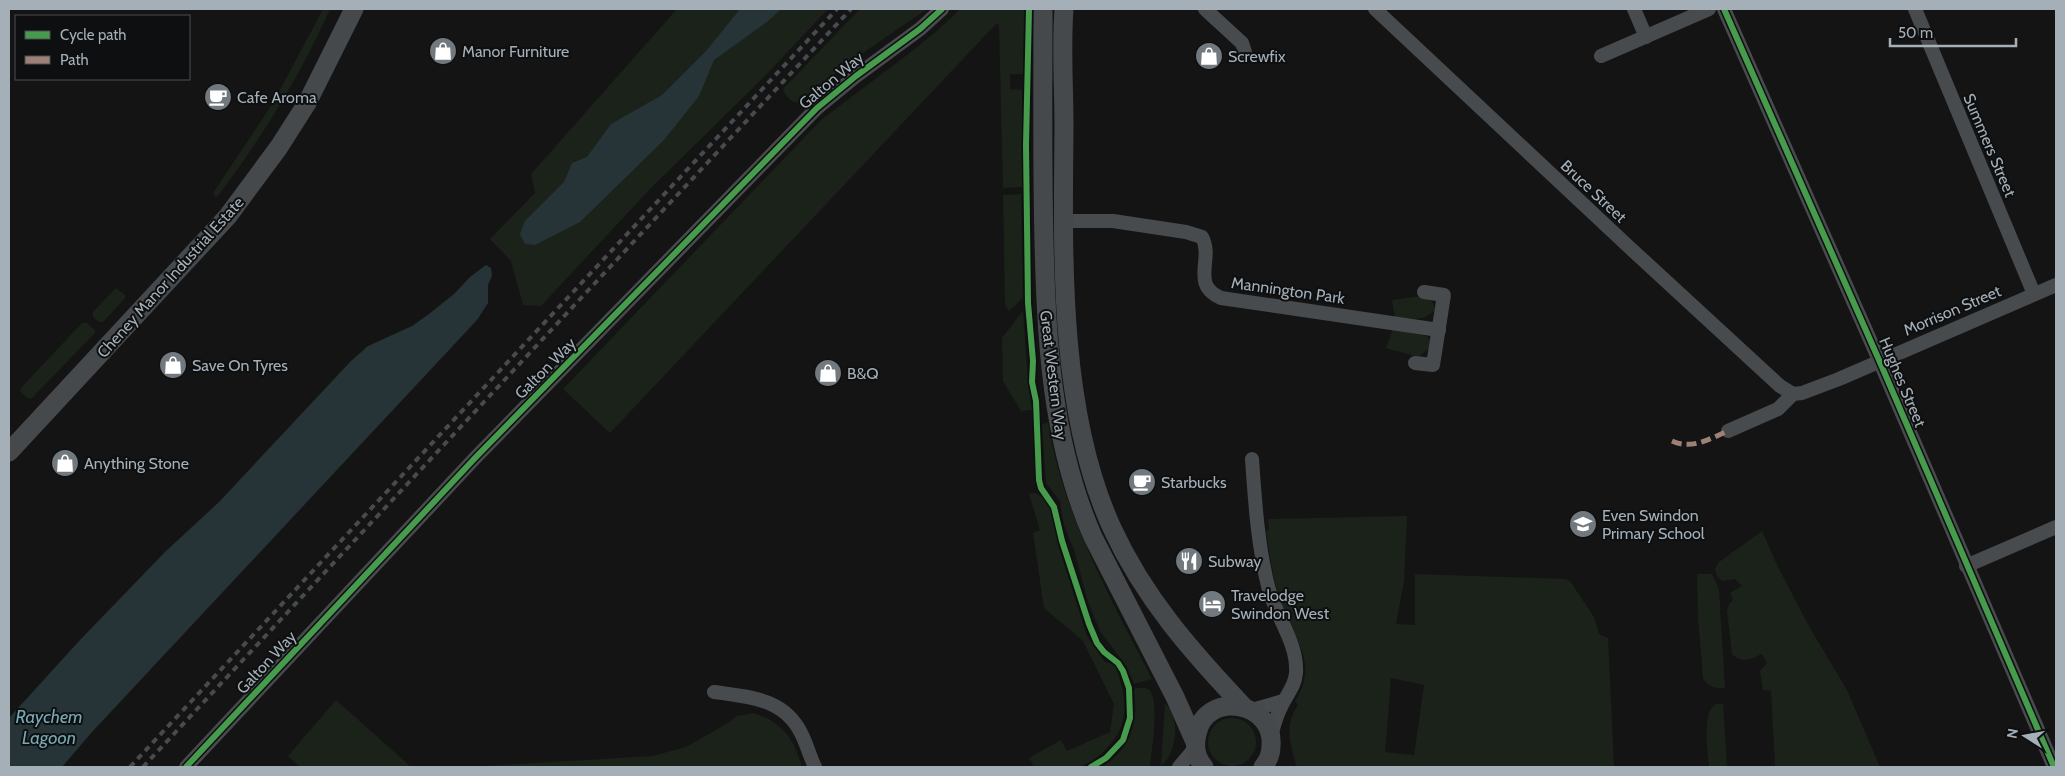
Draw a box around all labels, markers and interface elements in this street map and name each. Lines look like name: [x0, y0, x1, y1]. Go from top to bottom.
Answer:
legend: [15, 15, 190, 80]
scale bar: [1890, 15, 2016, 47]
text: 50 m: [1898, 24, 1933, 42]
text: Cycle path: [60, 26, 126, 44]
shop icon: Manor Furniture: [428, 36, 458, 66]
shop icon: Screwfix: [1194, 41, 1224, 71]
place label: Manor Furniture: [462, 42, 569, 61]
place label: Screwfix: [1228, 47, 1286, 66]
street label: Galton Way: [795, 48, 868, 113]
text: Path: [60, 51, 89, 69]
cafe icon: Cafe Aroma: [203, 82, 233, 112]
place label: Cafe Aroma: [237, 88, 317, 107]
street label: Summers Street: [1959, 91, 2020, 200]
street label: Bruce Street: [1557, 156, 1631, 227]
street label: Cheney Manor Industrial Estate: [93, 193, 248, 362]
street label: Mannington Park: [1230, 273, 1347, 308]
street label: Morrison Street: [1901, 281, 2004, 340]
street label: Great Western Way: [1036, 309, 1071, 441]
street label: Galton Way: [511, 334, 580, 403]
street label: Hughes Street: [1875, 334, 1930, 430]
shop icon: Save On Tyres: [158, 350, 188, 380]
place label: Save On Tyres: [192, 356, 288, 375]
shop icon: B&Q: [813, 358, 843, 388]
place label: B&Q: [847, 364, 879, 383]
shop icon: Anything Stone: [50, 448, 80, 478]
place label: Anything Stone: [84, 454, 189, 473]
cafe icon: Starbucks: [1127, 467, 1157, 497]
place label: Starbucks: [1161, 473, 1227, 492]
place label: Even Swindon Primary School: [1602, 506, 1705, 543]
school or university icon: Even Swindon Primary School: [1568, 509, 1598, 539]
restaurant icon: Subway: [1174, 546, 1204, 576]
place label: Subway: [1208, 552, 1261, 571]
place label: Travelodge Swindon West: [1231, 586, 1330, 623]
hotel icon: Travelodge Swindon West: [1197, 589, 1227, 619]
street label: Galton Way: [233, 627, 300, 698]
water label: Raychem Lagoon: [15, 706, 83, 749]
north arrow: [2000, 711, 2050, 761]
text: N: [2002, 727, 2022, 740]

